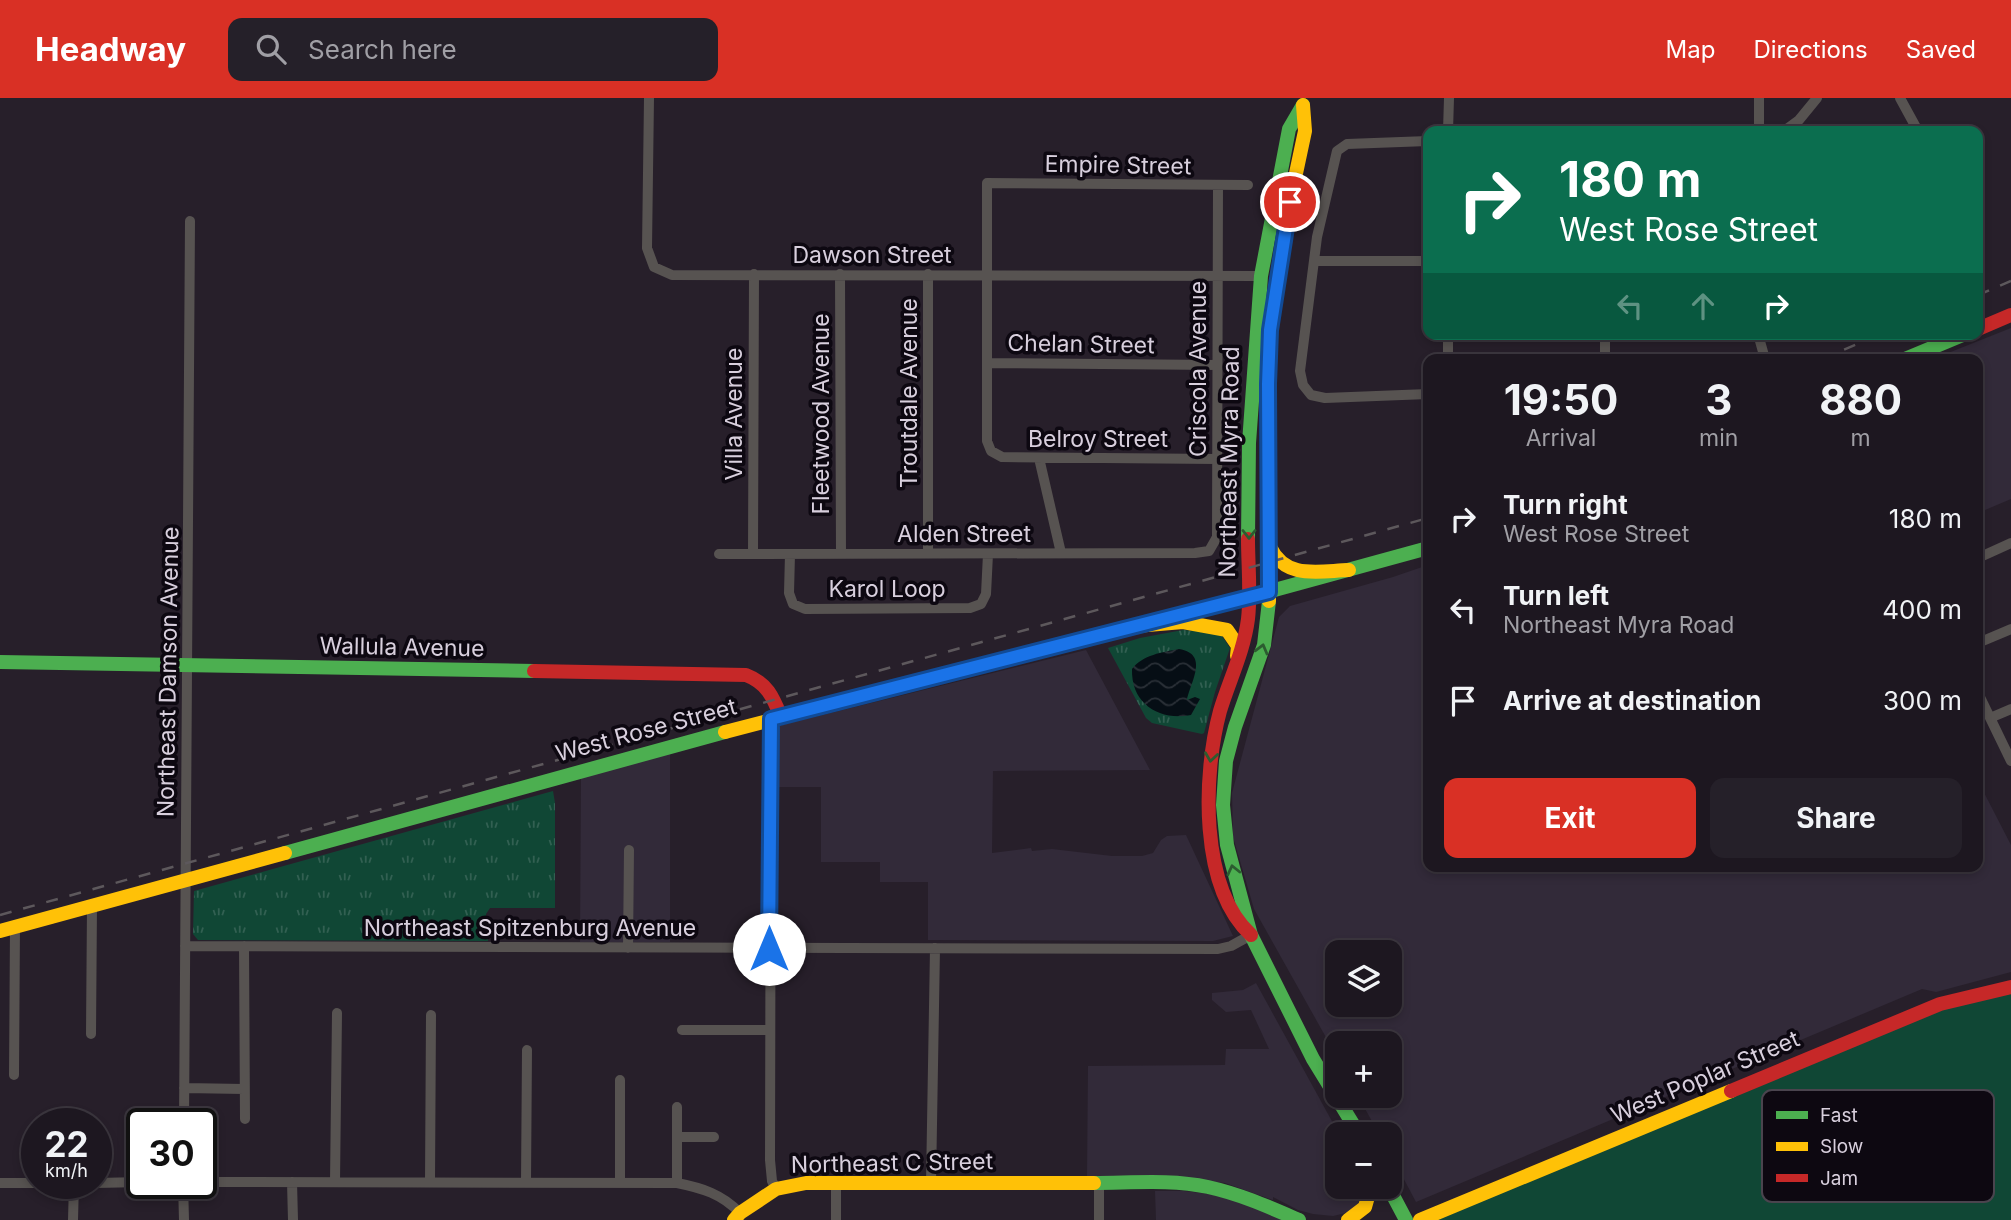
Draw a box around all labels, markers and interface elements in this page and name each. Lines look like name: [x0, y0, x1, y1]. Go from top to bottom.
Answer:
search box: [228, 18, 718, 81]
text: Headway: [35, 29, 186, 69]
icon: search: [252, 30, 290, 68]
text: Search here: [308, 34, 457, 65]
text: Map: [1666, 35, 1715, 64]
text: Directions: [1753, 35, 1868, 64]
text: Saved: [1906, 35, 1976, 64]
street label: Empire Street: [1044, 150, 1192, 180]
text: 180 m: [1559, 150, 1701, 209]
icon: right: [1444, 154, 1535, 245]
pin: [1260, 172, 1320, 232]
icon: arrive: [1271, 183, 1309, 221]
text: West Rose Street: [1559, 210, 1818, 249]
street label: Dawson Street: [792, 241, 952, 269]
street label: Criscola Avenue: [1184, 281, 1212, 457]
icon: left: [1611, 287, 1649, 325]
icon: ahead: [1684, 287, 1722, 325]
icon: right: [1757, 287, 1795, 325]
street label: Troutdale Avenue: [895, 298, 923, 488]
street label: Fleetwood Avenue: [807, 313, 835, 515]
street label: Chelan Street: [1007, 329, 1155, 359]
street label: Northeast Myra Road: [1213, 346, 1245, 578]
street label: Villa Avenue: [720, 348, 748, 480]
text: 19:50: [1504, 374, 1618, 425]
text: 3: [1705, 374, 1732, 425]
text: 880: [1819, 374, 1902, 425]
text: Arrival: [1526, 424, 1596, 452]
text: min: [1699, 424, 1738, 452]
text: m: [1851, 424, 1871, 452]
street label: Belroy Street: [1028, 425, 1168, 453]
text: Turn right: [1503, 489, 1628, 520]
icon: right: [1444, 500, 1482, 538]
text: 180 m: [1889, 503, 1962, 534]
street label: Alden Street: [897, 520, 1031, 548]
text: West Rose Street: [1503, 520, 1689, 548]
street label: Northeast Damson Avenue: [151, 527, 185, 817]
one-way arrow: [1241, 530, 1257, 540]
street label: Karol Loop: [828, 575, 946, 603]
text: Turn left: [1503, 580, 1609, 611]
icon: left: [1444, 591, 1482, 629]
text: 400 m: [1882, 594, 1962, 625]
text: Northeast Myra Road: [1503, 611, 1734, 639]
street label: Wallula Avenue: [319, 632, 485, 662]
one-way arrow: [1253, 643, 1268, 655]
icon: arrive: [1444, 682, 1482, 720]
text: Arrive at destination: [1503, 685, 1762, 716]
text: 300 m: [1883, 685, 1962, 716]
street label: West Rose Street: [552, 692, 740, 768]
one-way arrow: [1204, 751, 1219, 763]
button: Exit: [1444, 778, 1696, 858]
button: Share: [1710, 778, 1962, 858]
one-way arrow: [1227, 864, 1241, 876]
position arrow: [732, 912, 806, 986]
street label: Northeast Spitzenburg Avenue: [364, 914, 696, 942]
map controls: [1325, 940, 1402, 1199]
button: layers: [1325, 940, 1402, 1017]
street label: West Poplar Street: [1607, 1024, 1804, 1129]
button: +: [1325, 1031, 1402, 1108]
legend: [1762, 1090, 1994, 1202]
text: Fast: [1820, 1104, 1858, 1127]
speed limit sign: 30: [126, 1108, 217, 1199]
button: −: [1325, 1122, 1402, 1199]
text: 22: [44, 1123, 89, 1165]
text: Slow: [1820, 1135, 1863, 1158]
street label: Northeast C Street: [791, 1147, 994, 1179]
text: km/h: [45, 1160, 88, 1181]
text: Jam: [1820, 1167, 1858, 1190]

